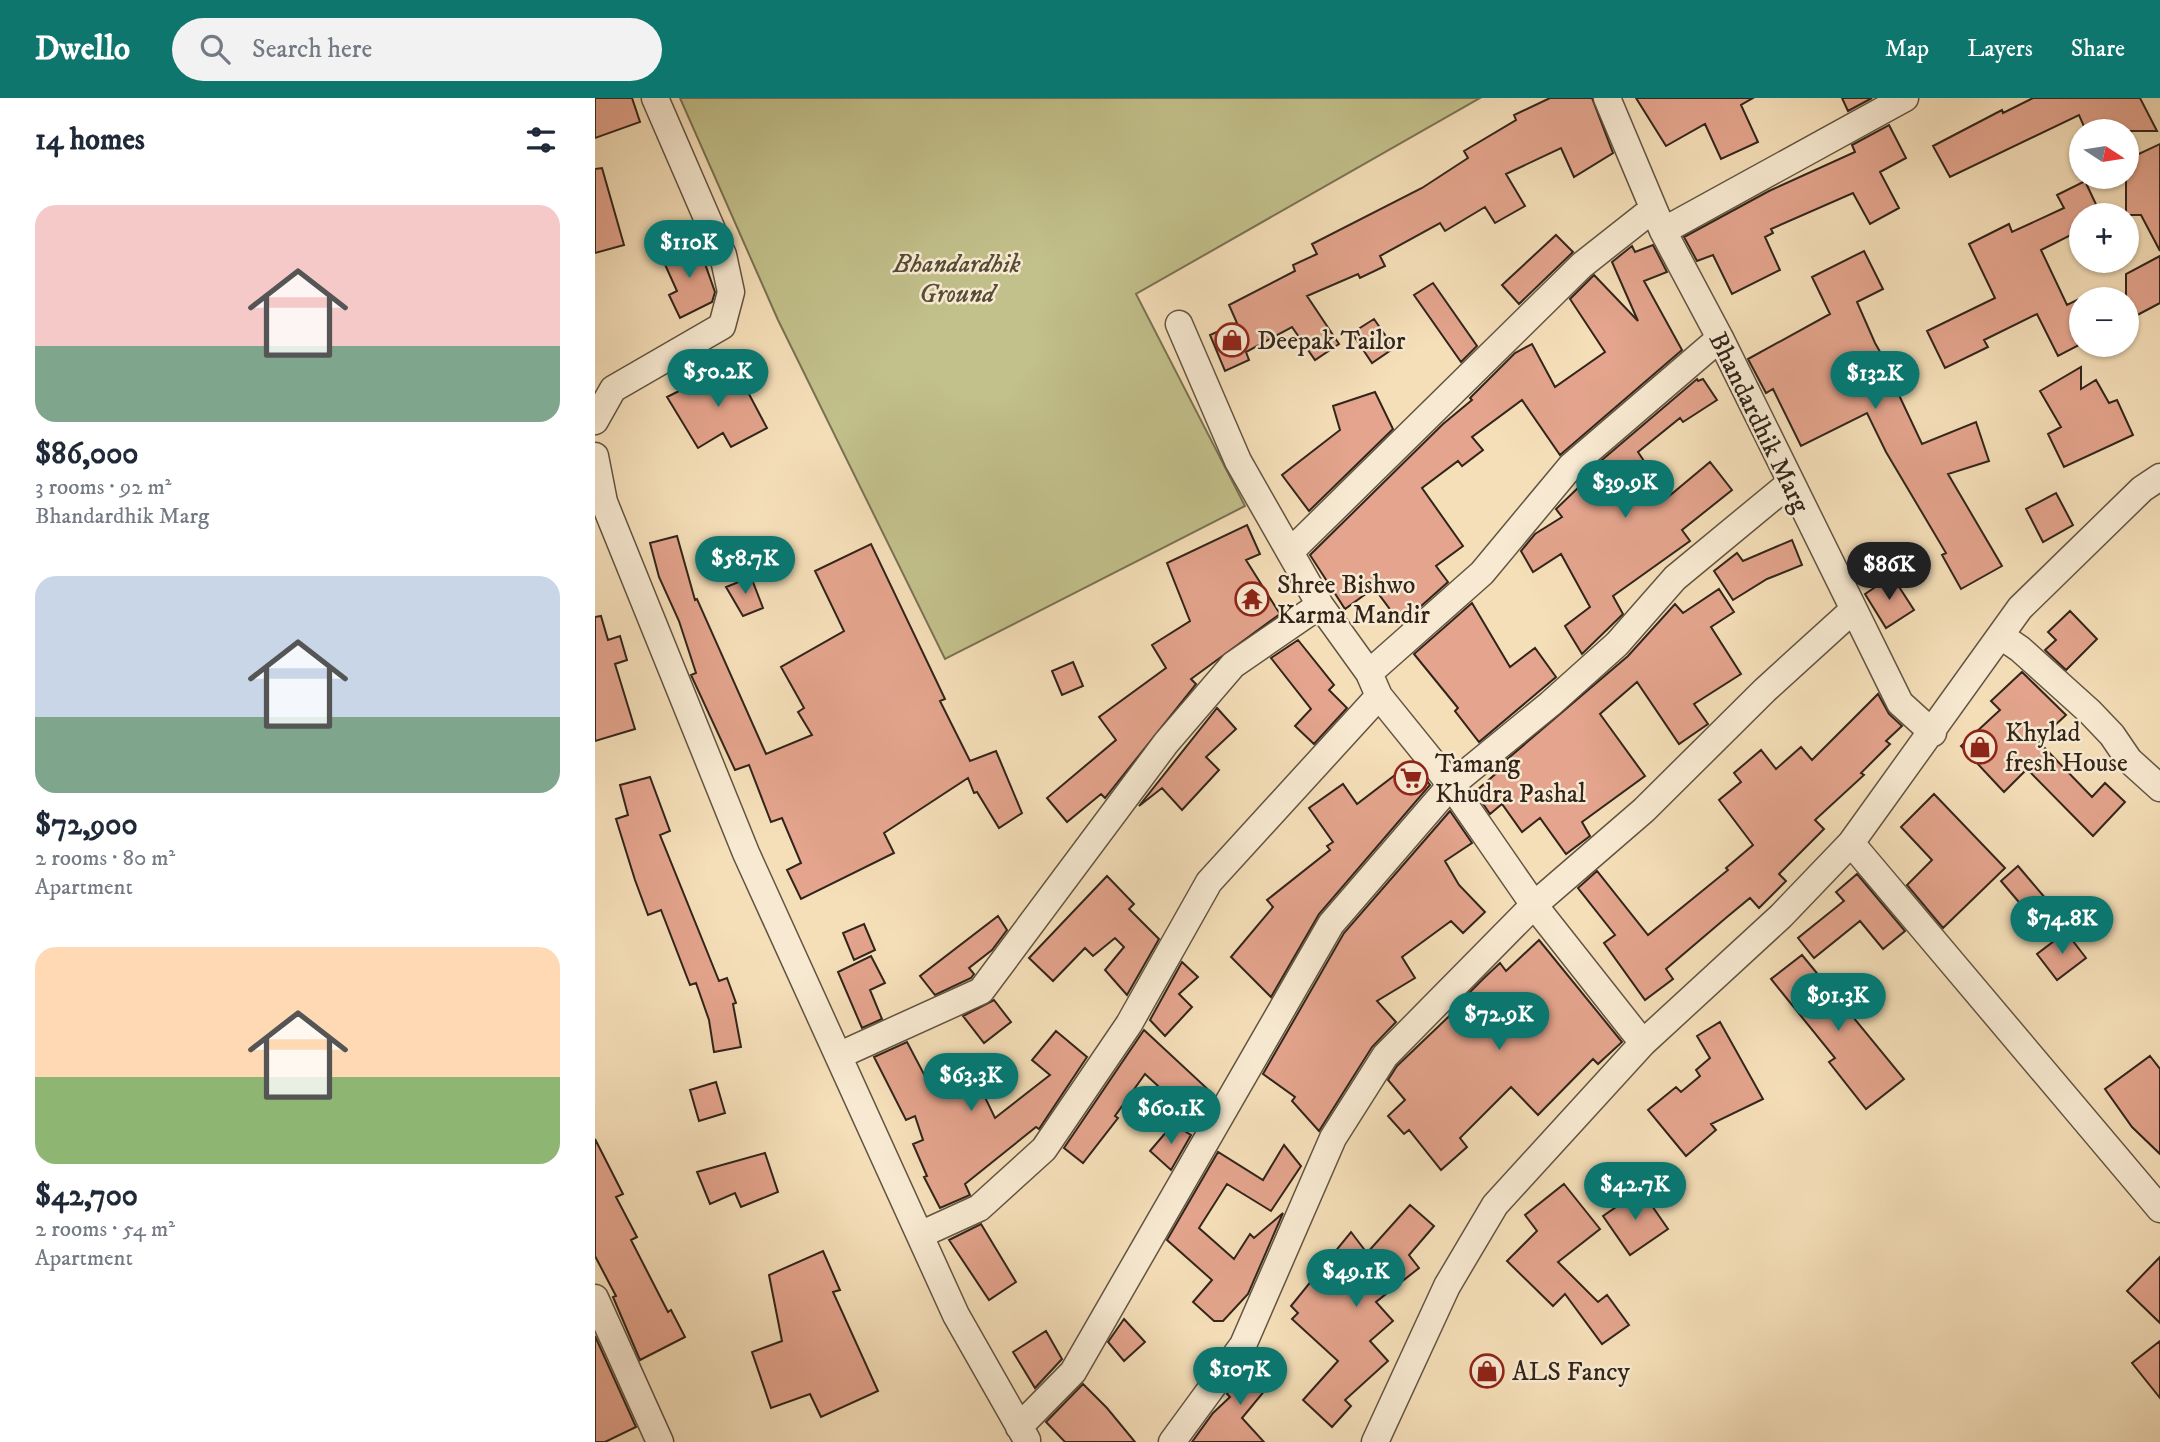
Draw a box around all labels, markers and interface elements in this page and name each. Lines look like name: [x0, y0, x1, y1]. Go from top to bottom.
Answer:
search box: [172, 18, 662, 81]
text: Dwello: [35, 29, 130, 70]
icon: search: [196, 30, 234, 68]
text: Search here: [252, 33, 372, 66]
text: Map: [1885, 34, 1929, 64]
text: Layers: [1967, 34, 2033, 64]
text: Share: [2071, 34, 2125, 64]
north arrow: [2069, 119, 2139, 189]
map controls: [2069, 119, 2139, 357]
icon: filters: [522, 121, 560, 159]
text: 14 homes: [35, 122, 145, 159]
button: +: [2069, 203, 2139, 273]
pin: $110K: [640, 220, 738, 280]
text: $110K: [660, 228, 718, 257]
park label: Bhandardhik Ground: [892, 248, 1021, 311]
icon: home: [235, 250, 361, 376]
button: −: [2069, 287, 2139, 357]
shop icon: Deepak Tailor: [1213, 321, 1251, 359]
place label: Deepak Tailor: [1257, 325, 1406, 358]
street label: Bhandardhik Marg: [1701, 327, 1817, 519]
pin: $50.2K: [661, 350, 775, 409]
pin: $132K: [1826, 352, 1924, 411]
text: $50.2K: [683, 357, 753, 386]
text: $132K: [1846, 359, 1904, 388]
text: $86,000: [35, 436, 139, 473]
pin: $39.9K: [1568, 460, 1682, 520]
text: $39.9K: [1592, 468, 1658, 497]
text: 3 rooms · 92 m²: [35, 473, 172, 502]
text: Bhandardhik Marg: [35, 502, 209, 531]
pin: $58.7K: [688, 536, 802, 596]
pin: $86K: [1848, 542, 1930, 602]
text: $58.7K: [711, 544, 779, 573]
text: $86K: [1863, 550, 1915, 579]
place label: Shree Bishwo Karma Mandir: [1277, 569, 1430, 632]
temple icon: Shree Bishwo Karma Mandir: [1233, 580, 1271, 618]
icon: home: [235, 621, 361, 747]
place label: Khylad fresh House: [2005, 717, 2128, 780]
shop icon: Khylad fresh House: [1961, 728, 1999, 766]
place label: Tamang Khudra Pashal: [1435, 748, 1586, 811]
supermarket icon: Tamang Khudra Pashal: [1392, 759, 1430, 797]
text: $72,900: [35, 807, 138, 844]
text: 2 rooms · 80 m²: [35, 844, 175, 873]
text: Apartment: [35, 873, 133, 902]
pin: $74.8K: [2005, 896, 2119, 956]
text: $74.8K: [2026, 904, 2098, 933]
pin: $91.3K: [1781, 974, 1895, 1033]
text: $91.3K: [1807, 981, 1869, 1010]
icon: home: [235, 992, 361, 1118]
pin: $72.9K: [1442, 992, 1556, 1052]
text: $72.9K: [1464, 1000, 1534, 1029]
pin: $63.3K: [914, 1054, 1028, 1113]
text: $63.3K: [939, 1061, 1003, 1090]
pin: $60.1K: [1114, 1086, 1228, 1146]
text: $60.1K: [1138, 1094, 1204, 1123]
pin: $42.7K: [1578, 1162, 1692, 1222]
text: $42.7K: [1600, 1170, 1670, 1199]
text: $42,700: [35, 1178, 138, 1215]
text: 2 rooms · 54 m²: [35, 1215, 175, 1244]
text: Apartment: [35, 1244, 133, 1273]
pin: $49.1K: [1299, 1250, 1413, 1309]
text: $49.1K: [1322, 1257, 1390, 1286]
pin: $107K: [1191, 1348, 1289, 1407]
shop icon: ALS Fancy: [1468, 1352, 1506, 1390]
text: $107K: [1209, 1355, 1271, 1384]
place label: ALS Fancy: [1512, 1356, 1630, 1389]

